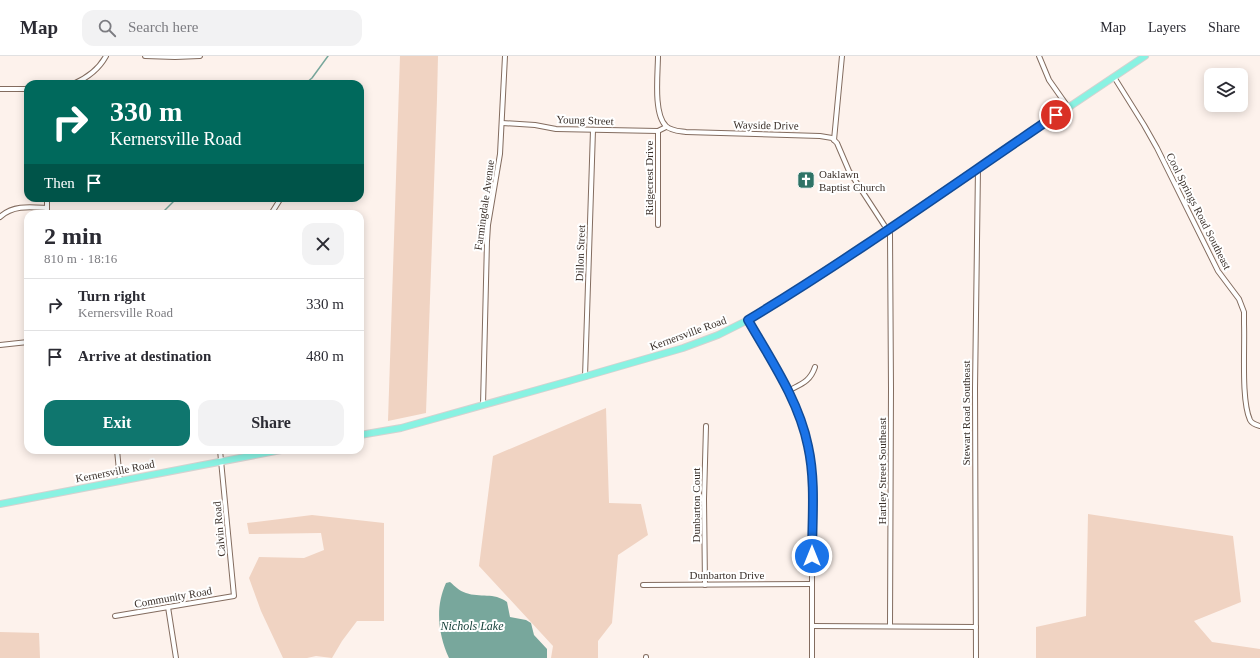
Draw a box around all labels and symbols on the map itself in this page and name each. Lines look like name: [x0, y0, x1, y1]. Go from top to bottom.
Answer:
pin: [1039, 98, 1073, 132]
street label: Young Street: [556, 113, 614, 127]
street label: Wayside Drive: [733, 118, 799, 132]
street label: Ridgecrest Drive: [643, 140, 655, 215]
street label: Cool Springs Road Southeast: [1164, 151, 1234, 271]
street label: Farmingdale Avenue: [472, 159, 496, 251]
place label: Oaklawn Baptist Church: [819, 168, 886, 193]
church icon: Oaklawn Baptist Church: [796, 170, 816, 190]
street label: Dillon Street: [573, 225, 587, 281]
street label: Kernersville Road: [648, 313, 728, 352]
street label: Stewart Road Southeast: [960, 360, 972, 466]
street label: Hartley Street Southeast: [876, 418, 888, 524]
street label: Kernersville Road: [74, 457, 156, 485]
street label: Dunbarton Court: [690, 468, 702, 542]
street label: Calvin Road: [211, 500, 227, 557]
position arrow: [791, 535, 833, 577]
street label: Dunbarton Drive: [690, 569, 765, 581]
street label: Community Road: [133, 584, 213, 610]
water label: Nichols Lake: [440, 619, 504, 633]

